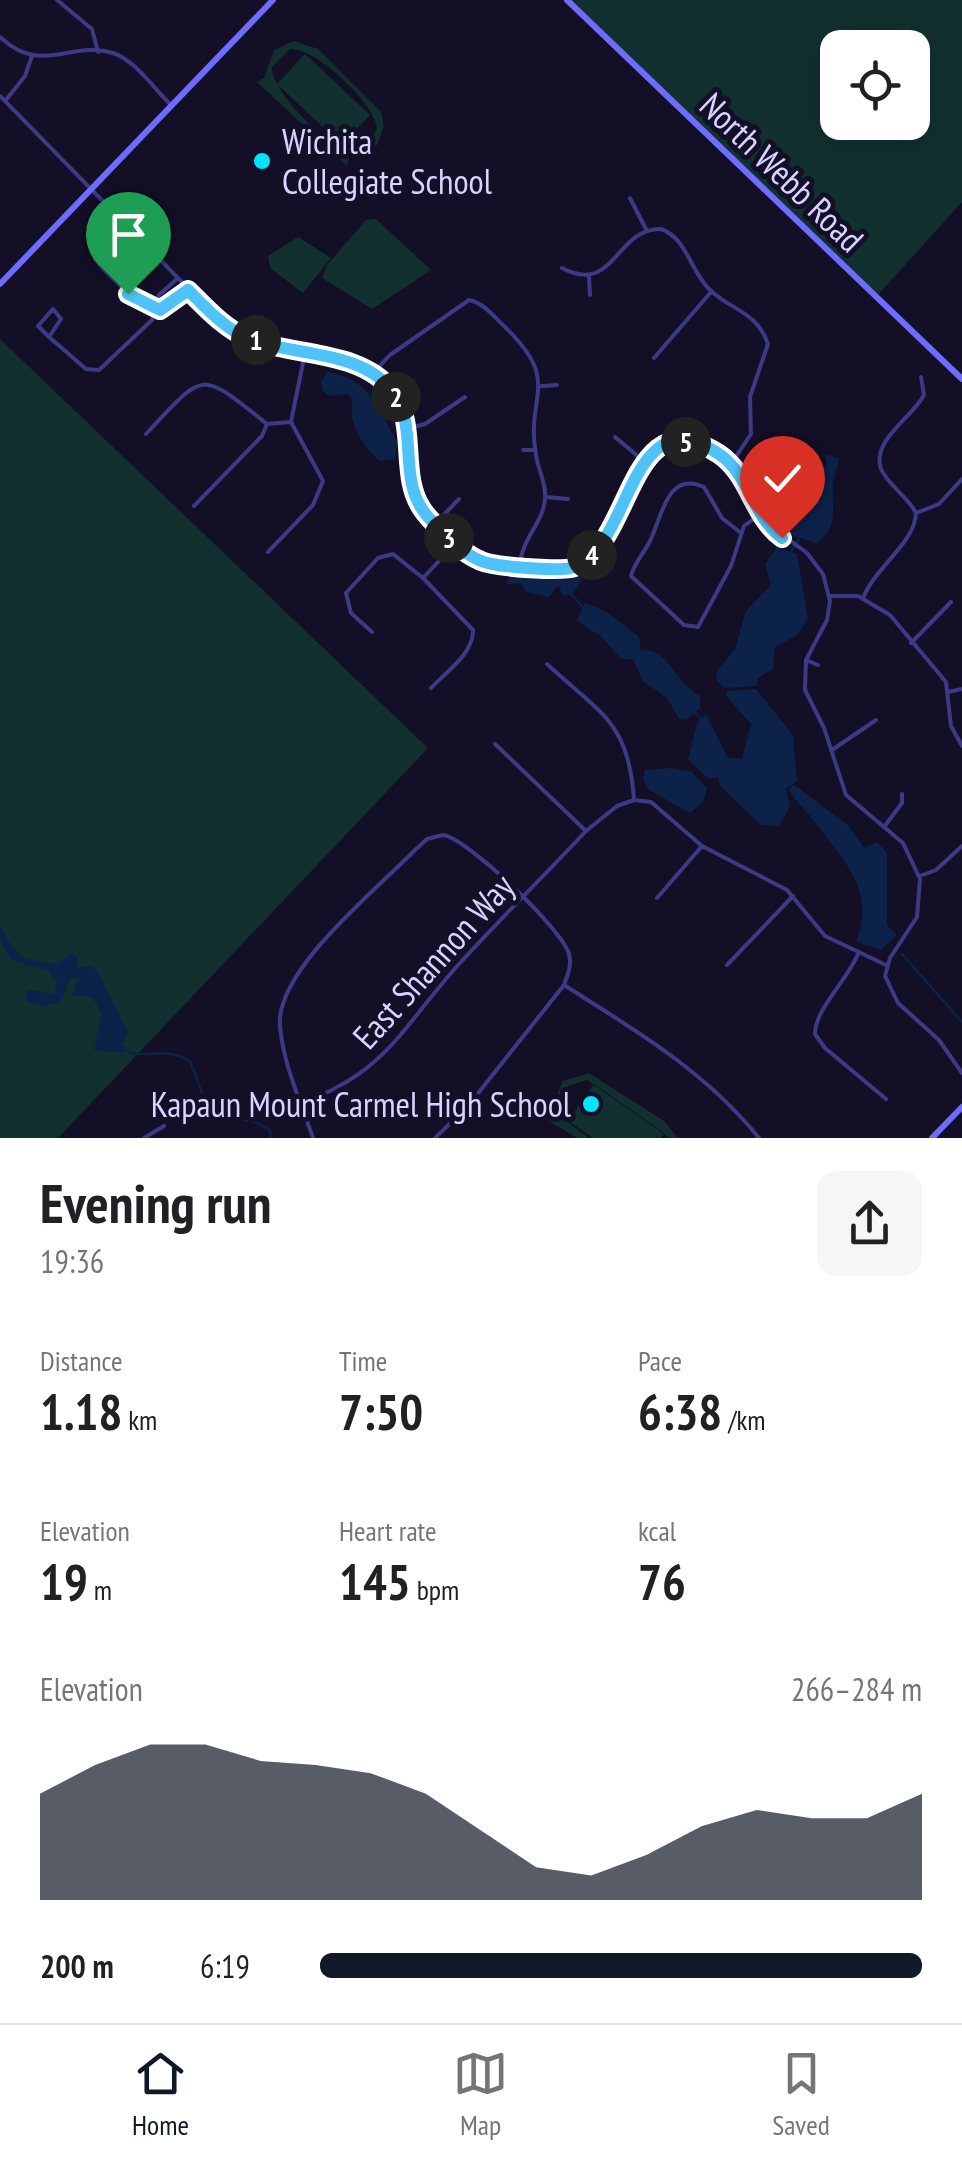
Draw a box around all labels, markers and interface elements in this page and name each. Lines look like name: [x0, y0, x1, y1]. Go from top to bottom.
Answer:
map controls: [820, 30, 930, 140]
button: locate: [820, 30, 930, 140]
street label: North Webb Road: [690, 82, 874, 262]
place label: Wichita Collegiate School: [282, 118, 492, 204]
marker: Wichita Collegiate School: [251, 150, 273, 172]
pin: [86, 192, 171, 295]
icon: arrive: [101, 207, 156, 262]
pin: 1: [231, 315, 281, 365]
text: 1: [249, 321, 263, 358]
pin: 2: [371, 372, 421, 422]
text: 2: [389, 378, 403, 415]
pin: 5: [661, 417, 711, 467]
text: 5: [679, 423, 693, 460]
pin: [740, 436, 825, 539]
icon: check: [755, 451, 810, 506]
pin: 3: [424, 513, 474, 563]
text: 3: [442, 519, 456, 556]
pin: 4: [567, 530, 617, 580]
text: 4: [585, 536, 599, 573]
street label: East Shannon Way: [342, 863, 524, 1058]
place label: Kapaun Mount Carmel High School: [151, 1081, 571, 1127]
marker: Kapaun Mount Carmel High School: [580, 1093, 602, 1115]
text: Evening run: [40, 1167, 272, 1238]
button: share: [817, 1171, 922, 1276]
text: 19:36: [40, 1240, 104, 1282]
text: Distance: [40, 1342, 123, 1379]
text: Time: [339, 1342, 387, 1379]
text: Pace: [638, 1342, 682, 1379]
text: 1.18: [40, 1379, 122, 1444]
text: 7:50: [339, 1379, 423, 1444]
text: 6:38: [638, 1379, 722, 1444]
text: km: [122, 1401, 157, 1438]
text: /km: [722, 1401, 766, 1438]
text: Elevation: [40, 1512, 130, 1549]
text: Heart rate: [339, 1512, 437, 1549]
text: kcal: [638, 1512, 676, 1549]
text: 19: [40, 1549, 88, 1614]
text: 145: [339, 1549, 411, 1614]
text: 76: [638, 1549, 686, 1614]
text: m: [88, 1571, 112, 1608]
text: bpm: [411, 1571, 459, 1608]
text: Elevation: [40, 1668, 143, 1710]
text: 266–284 m: [791, 1668, 922, 1710]
text: 200 m: [40, 1945, 114, 1987]
text: 6:19: [200, 1945, 250, 1987]
tab: Home: [132, 2046, 189, 2143]
tab: Map: [453, 2046, 508, 2143]
tab: Saved: [772, 2046, 830, 2143]

